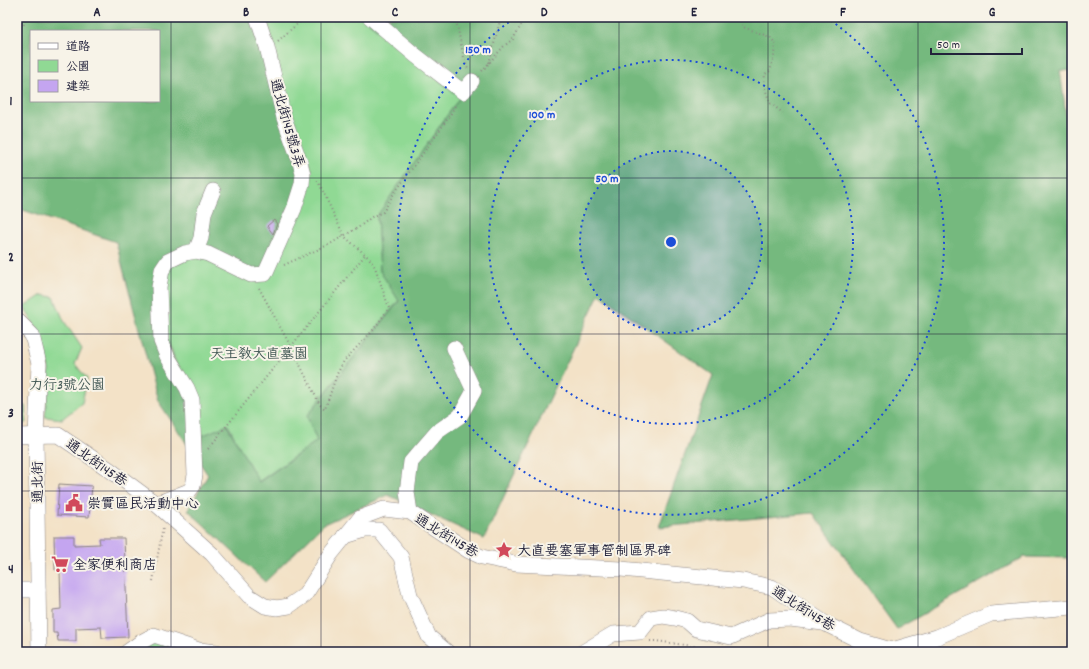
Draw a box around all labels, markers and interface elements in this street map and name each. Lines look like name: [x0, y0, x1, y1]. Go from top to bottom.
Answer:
text: A: [93, 4, 101, 23]
text: B: [243, 4, 249, 23]
text: C: [392, 4, 399, 23]
text: D: [541, 4, 548, 23]
text: E: [691, 4, 698, 23]
text: F: [840, 4, 846, 23]
text: G: [989, 4, 996, 23]
legend: [30, 30, 160, 102]
scale bar: [931, 30, 1022, 56]
text: 50 m: [937, 37, 960, 54]
text: 道路: [66, 39, 90, 56]
text: 150 m: [465, 42, 491, 59]
text: 公園: [66, 59, 90, 76]
street label: 通北街145號3弄: [264, 77, 308, 170]
text: 建築: [66, 79, 90, 96]
text: 1: [10, 93, 13, 112]
text: 100 m: [529, 107, 555, 124]
text: 50 m: [595, 171, 619, 188]
centre of rings: [664, 235, 678, 249]
text: 2: [8, 249, 14, 268]
park label: 天主教大直墓園: [210, 345, 308, 365]
park label: 力行3號公園: [29, 376, 105, 396]
text: 3: [8, 405, 14, 424]
street label: 通北街145巷: [61, 435, 132, 493]
street label: 通北街: [29, 461, 49, 503]
public building icon: 崇實區民活動中心: [64, 493, 84, 513]
place label: 崇實區民活動中心: [87, 495, 199, 515]
street label: 通北街145巷: [410, 510, 483, 564]
place icon: 大直要塞軍事管制區界碑: [494, 540, 514, 560]
place label: 大直要塞軍事管制區界碑: [517, 542, 671, 562]
supermarket icon: 全家便利商店: [50, 554, 70, 574]
place label: 全家便利商店: [73, 556, 157, 576]
text: 4: [8, 561, 14, 580]
street label: 通北街145巷: [767, 582, 839, 638]

